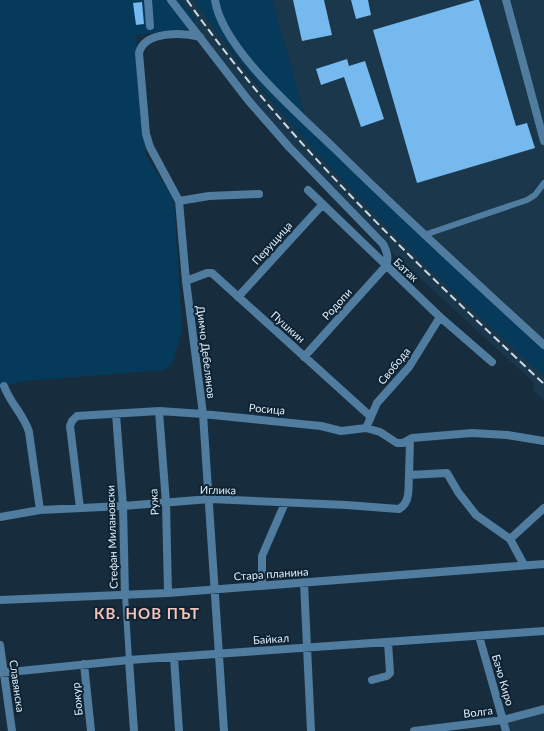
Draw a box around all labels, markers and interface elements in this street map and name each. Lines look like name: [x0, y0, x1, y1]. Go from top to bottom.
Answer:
street label: Перущица: [249, 218, 294, 267]
street label: Батак: [391, 255, 422, 284]
street label: Родопи: [319, 285, 354, 322]
street label: Димчо Дебелянов: [194, 305, 219, 399]
street label: Пушкин: [269, 308, 308, 345]
street label: Свобода: [375, 345, 412, 387]
street label: Росица: [248, 400, 286, 417]
street label: Иглика: [200, 483, 236, 496]
street label: Стефан Милановски: [103, 485, 120, 589]
street label: Ружа: [146, 488, 161, 516]
street label: Стара планина: [233, 564, 309, 583]
district label: КВ. НОВ ПЪТ: [94, 604, 200, 622]
street label: Байкал: [252, 631, 289, 646]
street label: Бачо Киро: [490, 653, 517, 707]
street label: Славянска: [7, 659, 28, 713]
street label: Божур: [68, 682, 85, 716]
street label: Волга: [463, 703, 493, 720]

